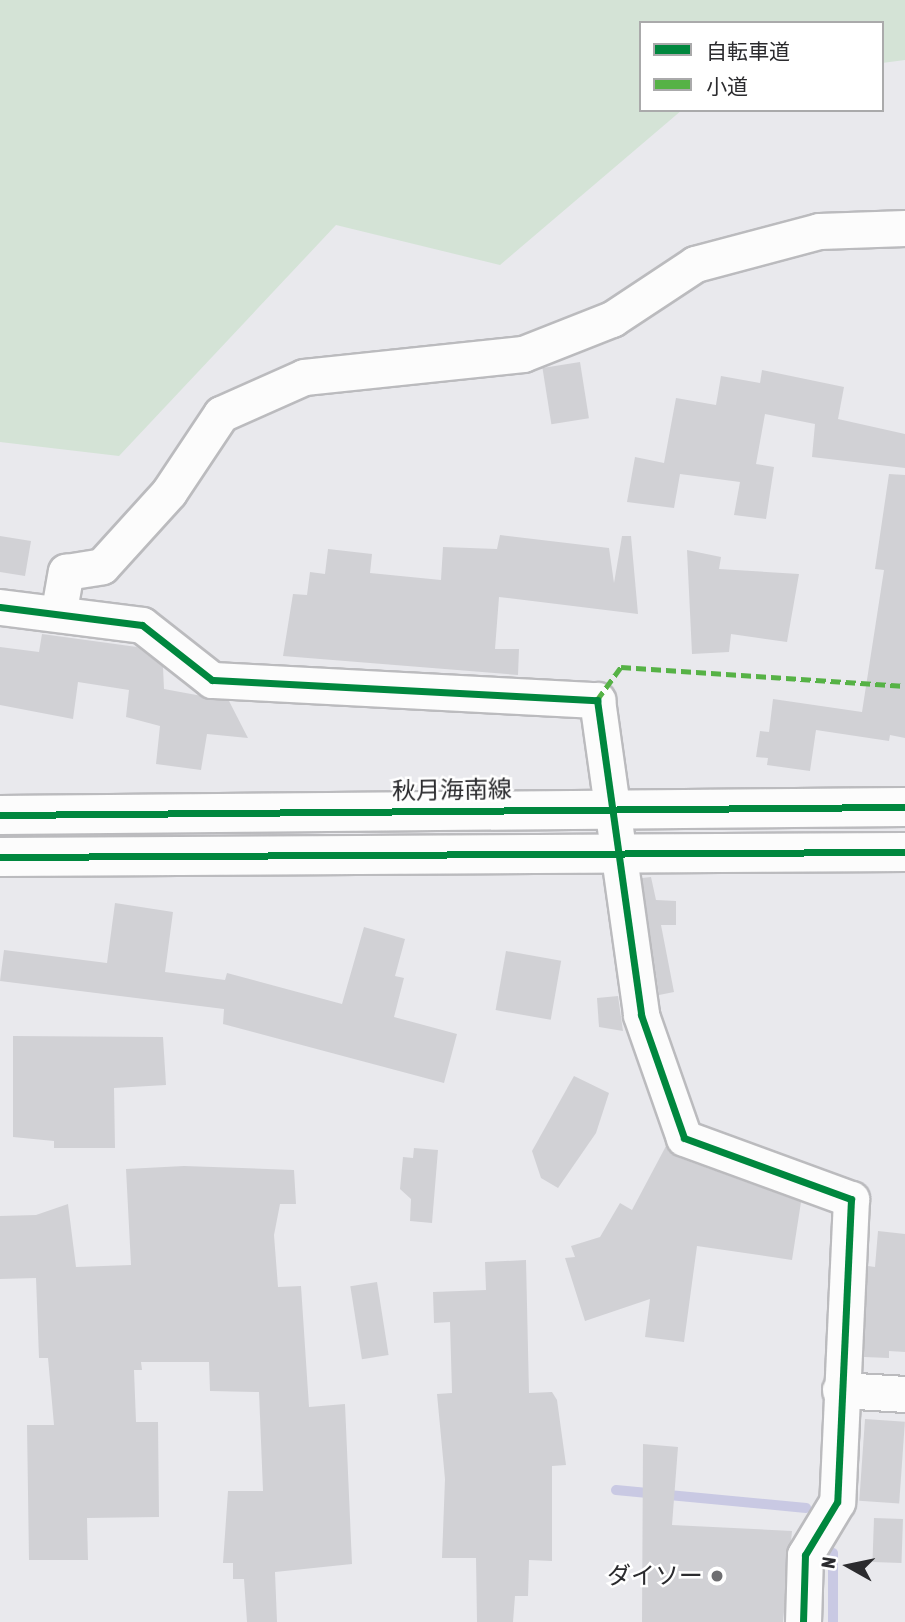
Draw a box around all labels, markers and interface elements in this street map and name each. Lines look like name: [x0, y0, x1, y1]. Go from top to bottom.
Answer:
legend: [639, 21, 884, 112]
text: 自転車道: [706, 39, 790, 63]
text: 小道: [706, 74, 748, 98]
street label: 秋月海南線: [392, 775, 512, 805]
north arrow: [814, 1531, 884, 1601]
text: N: [817, 1555, 840, 1570]
place label: ダイソー: [607, 1562, 703, 1590]
marker: ダイソー: [709, 1568, 725, 1584]

